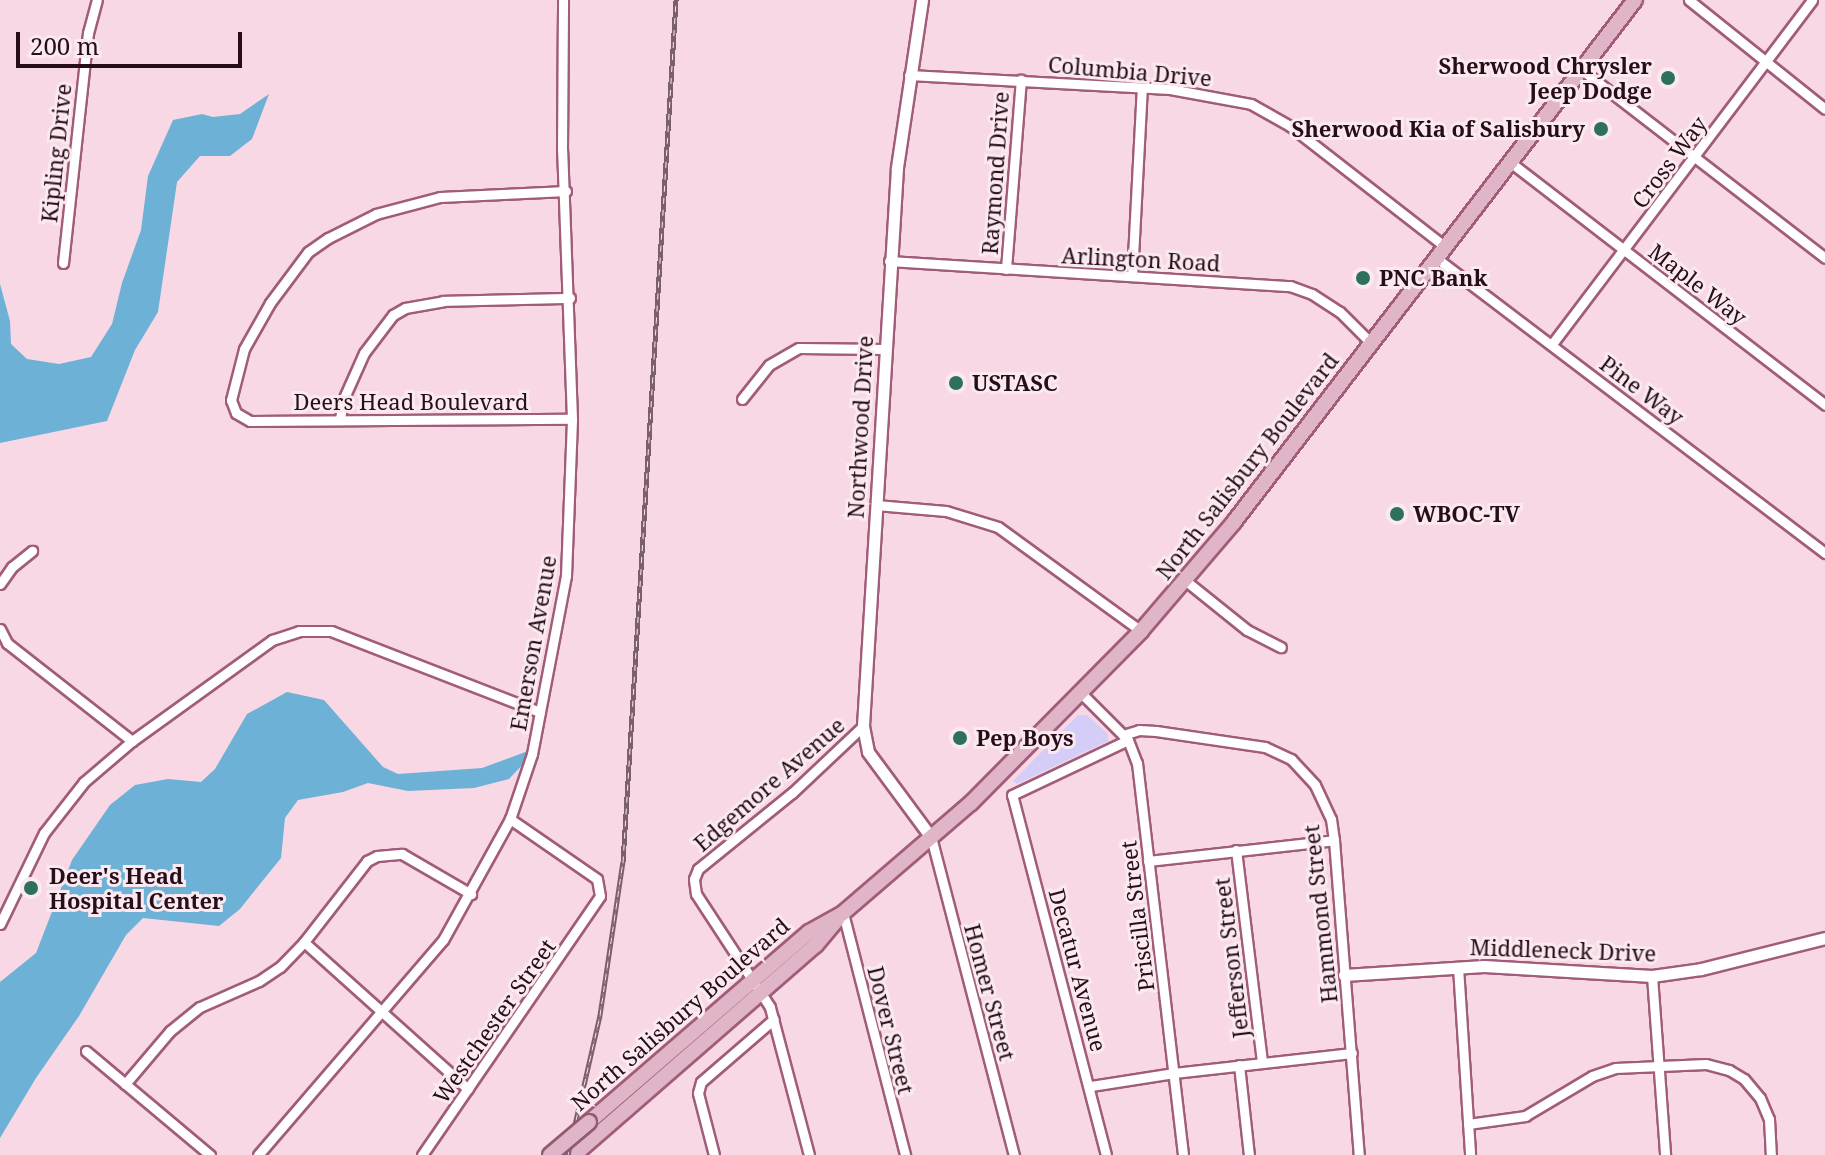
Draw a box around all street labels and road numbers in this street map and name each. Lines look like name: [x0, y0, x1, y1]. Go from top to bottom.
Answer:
street label: Columbia Drive: [1047, 51, 1213, 91]
street label: Kipling Drive: [36, 82, 76, 224]
street label: Raymond Drive: [976, 90, 1014, 256]
street label: Cross Way: [1626, 111, 1712, 213]
street label: Maple Way: [1644, 238, 1752, 330]
street label: Arlington Road: [1061, 242, 1221, 276]
street label: Northwood Drive: [842, 335, 878, 519]
street label: North Salisbury Boulevard: [1150, 348, 1344, 584]
street label: Pine Way: [1595, 350, 1689, 430]
street label: Deers Head Boulevard: [293, 389, 529, 415]
street label: Emerson Avenue: [505, 553, 561, 733]
street label: Edgemore Avenue: [688, 711, 850, 857]
street label: Hammond Street: [1298, 824, 1342, 1004]
street label: Priscilla Street: [1115, 839, 1159, 993]
street label: Jefferson Street: [1208, 876, 1254, 1040]
street label: Decatur Avenue: [1044, 886, 1112, 1054]
street label: North Salisbury Boulevard: [566, 912, 794, 1116]
street label: Homer Street: [959, 921, 1021, 1063]
street label: Westchester Street: [427, 934, 561, 1108]
street label: Middleneck Drive: [1469, 934, 1657, 966]
street label: Dover Street: [862, 963, 920, 1097]

